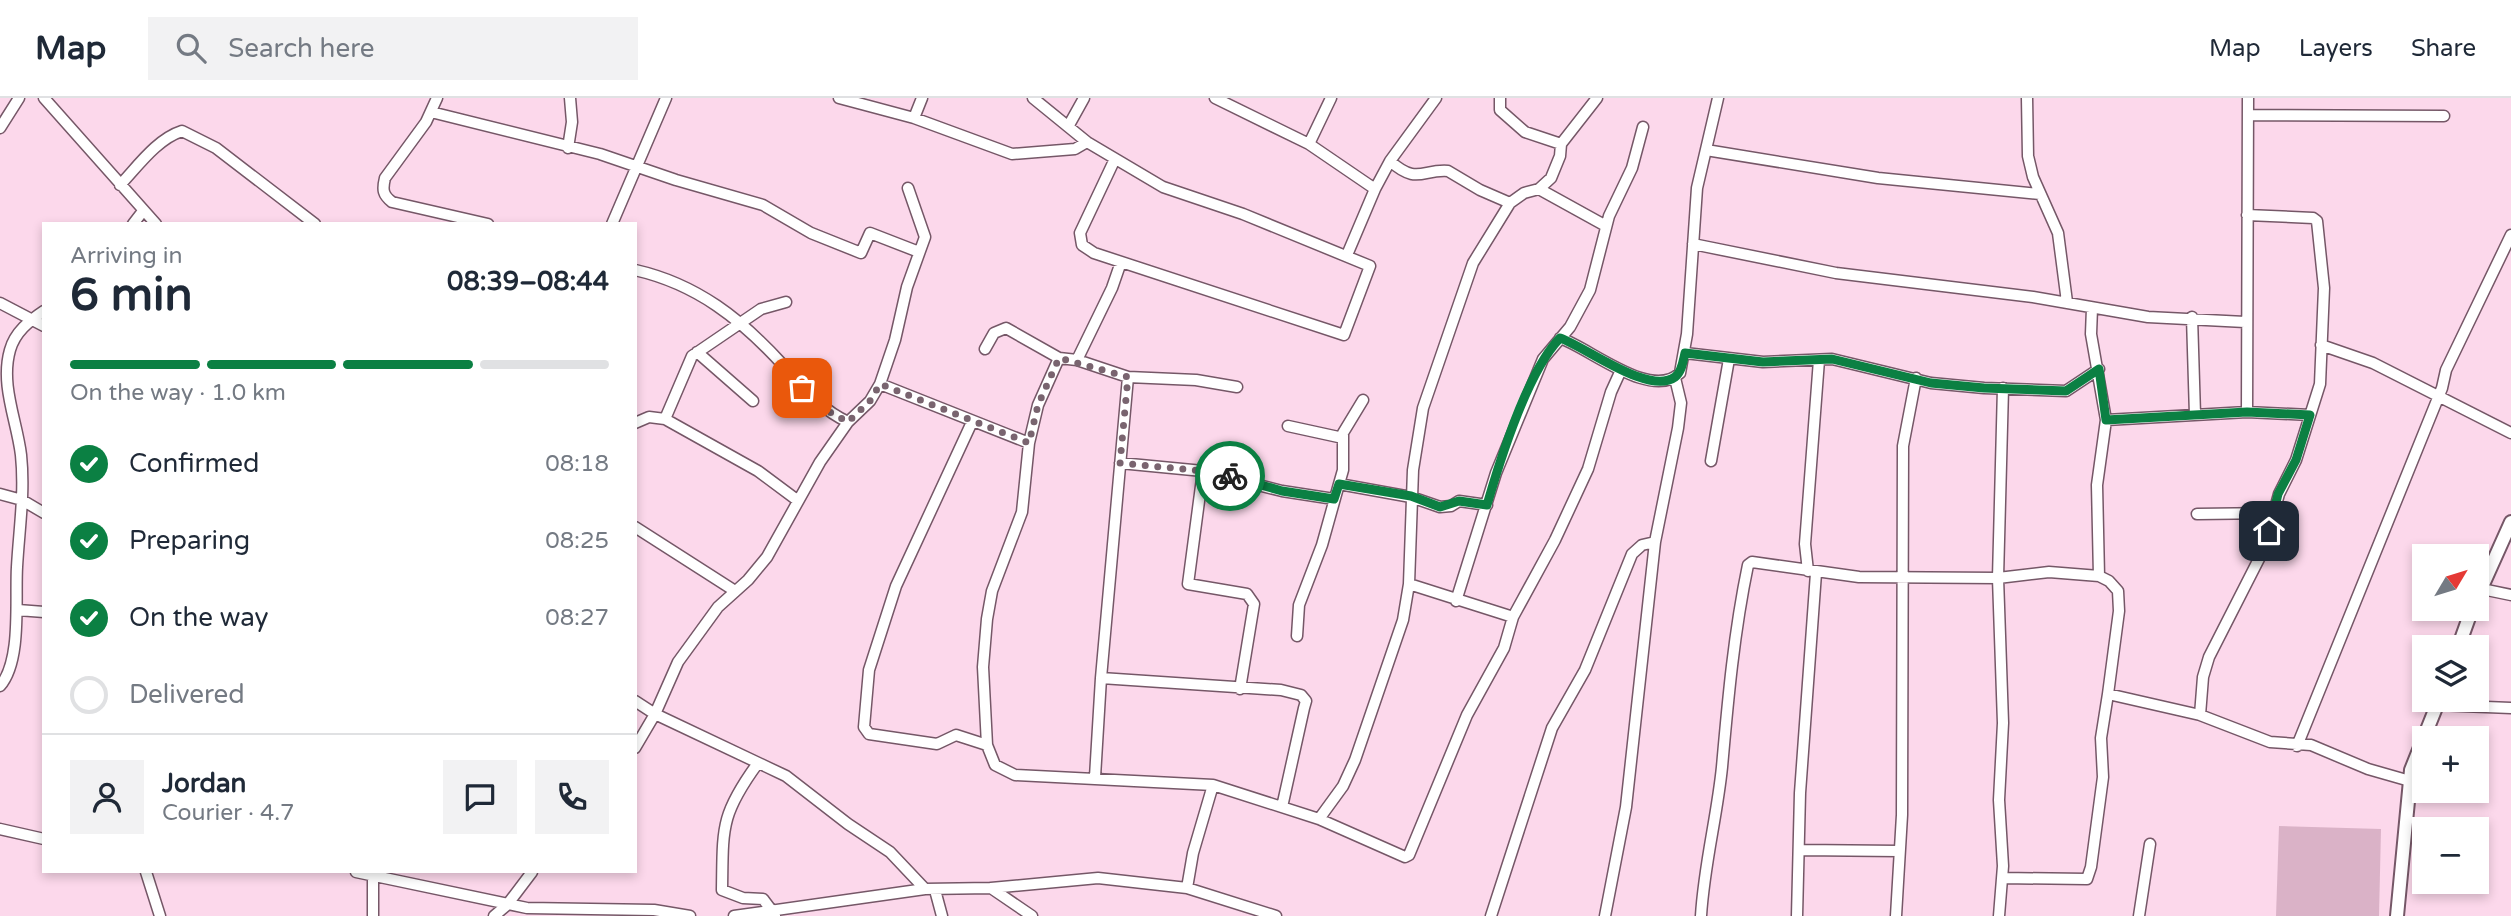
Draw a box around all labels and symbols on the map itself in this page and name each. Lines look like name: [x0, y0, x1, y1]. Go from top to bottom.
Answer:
pin: [772, 358, 832, 418]
courier: [1195, 441, 1265, 511]
pin: [2239, 501, 2299, 561]
north arrow: [2412, 544, 2488, 621]

